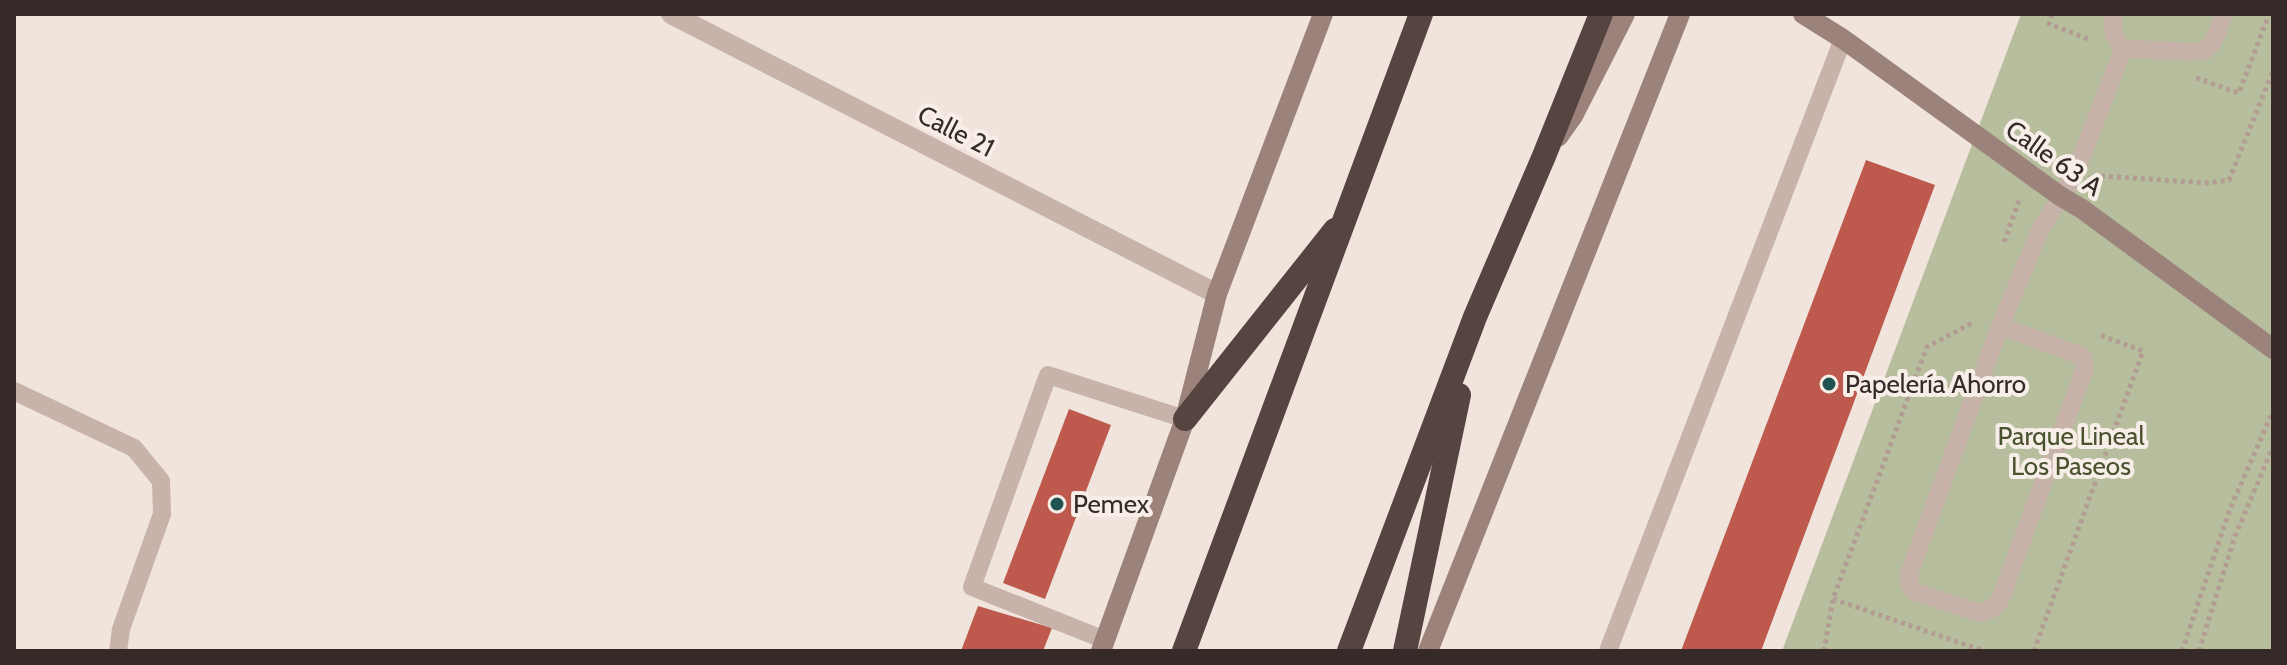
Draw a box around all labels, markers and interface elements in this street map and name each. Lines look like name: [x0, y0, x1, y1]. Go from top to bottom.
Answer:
street label: Calle 21: [912, 98, 1000, 164]
street label: Calle 63 A: [2000, 113, 2108, 203]
place label: Papelería Ahorro: [1845, 368, 2026, 400]
marker: Papelería Ahorro: [1820, 375, 1838, 393]
park label: Parque Lineal Los Paseos: [1997, 420, 2145, 482]
place label: Pemex: [1073, 488, 1150, 520]
marker: Pemex: [1048, 495, 1066, 513]

